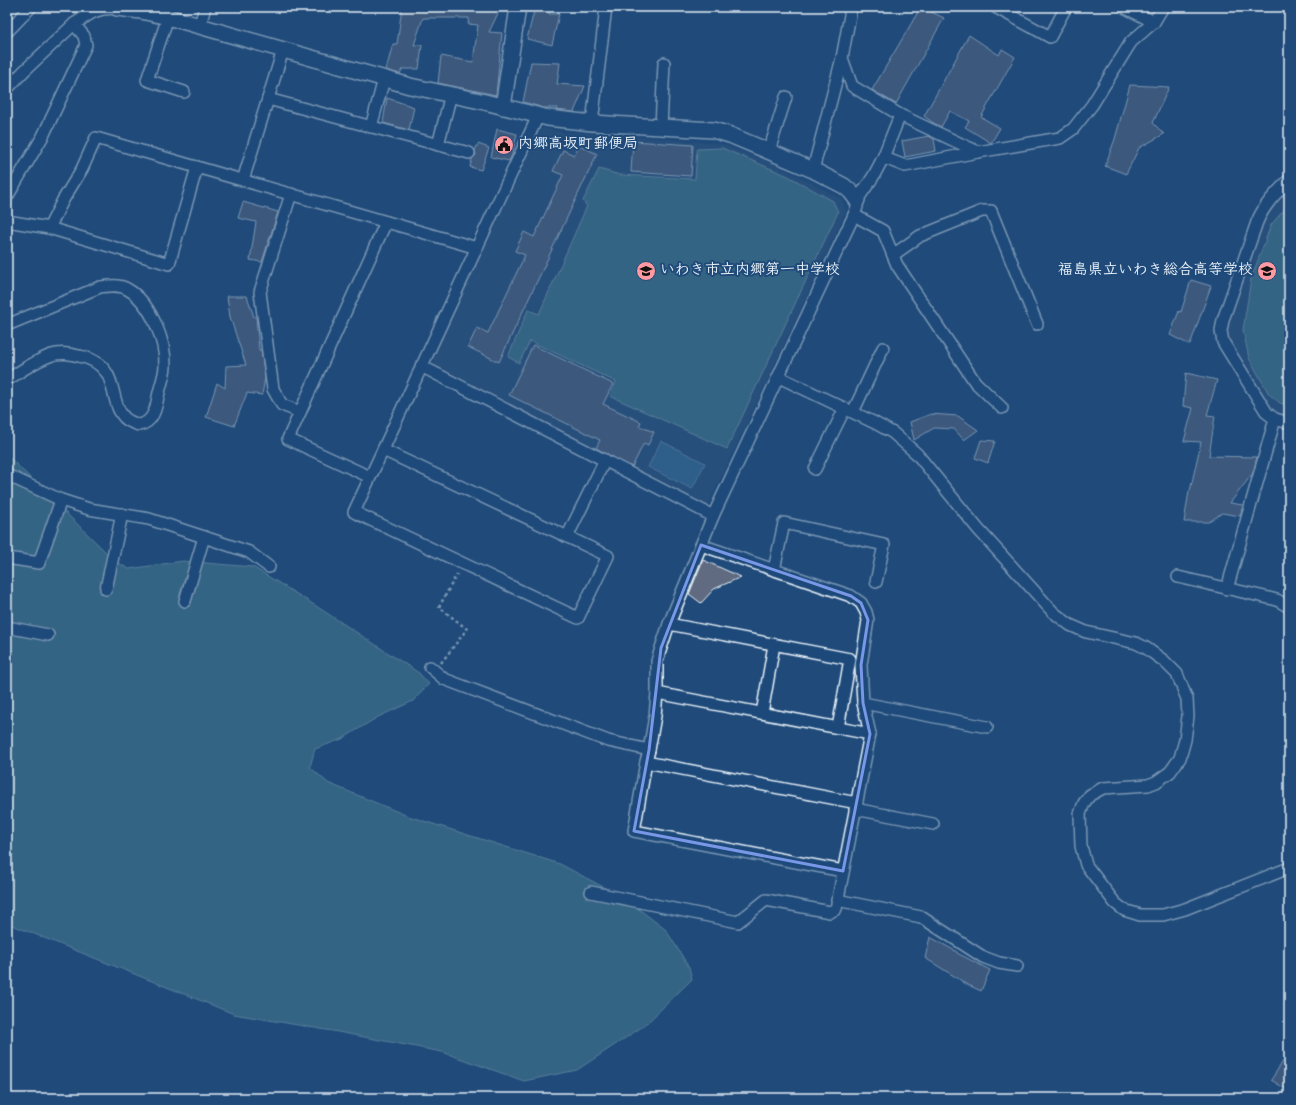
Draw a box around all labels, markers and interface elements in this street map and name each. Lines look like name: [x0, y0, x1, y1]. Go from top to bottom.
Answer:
public building icon: 内郷高坂町郵便局: [493, 134, 515, 156]
place label: 内郷高坂町郵便局: [518, 135, 638, 154]
school or university icon: いわき市立内郷第一中学校: [635, 260, 657, 282]
school or university icon: 福島県立いわき総合高等学校: [1256, 260, 1278, 282]
place label: いわき市立内郷第一中学校: [660, 261, 840, 280]
place label: 福島県立いわき総合高等学校: [1058, 261, 1253, 280]

